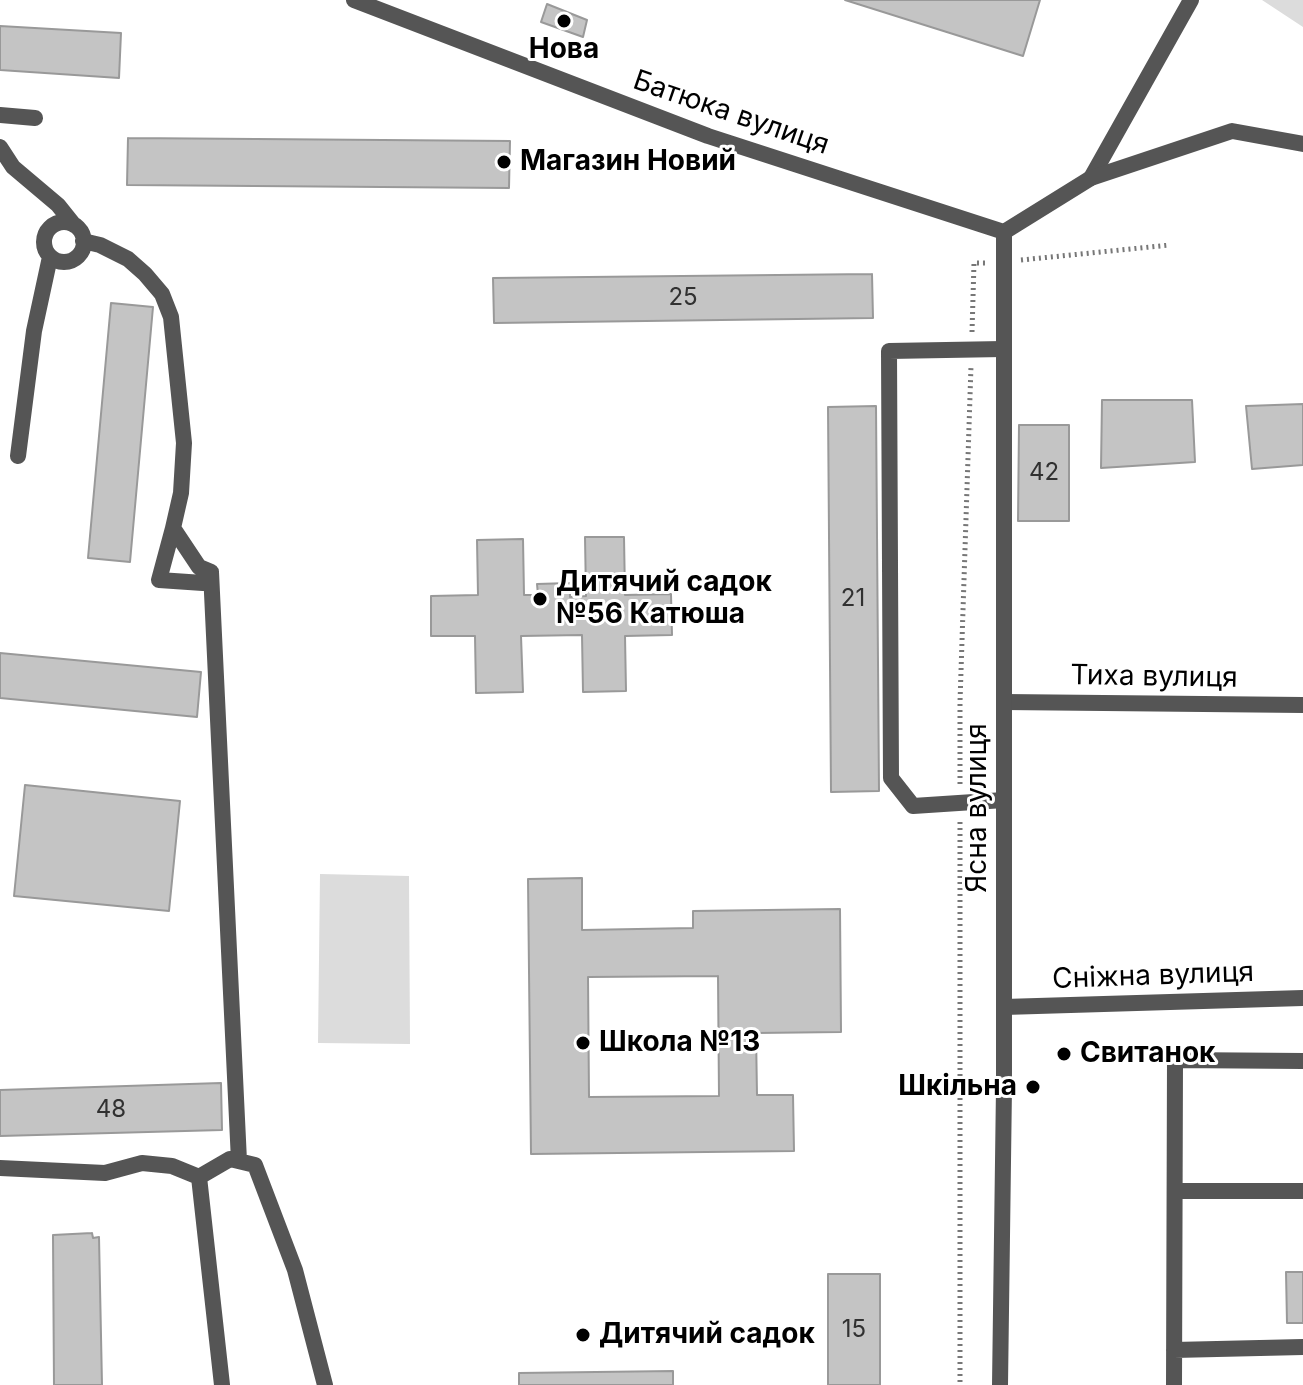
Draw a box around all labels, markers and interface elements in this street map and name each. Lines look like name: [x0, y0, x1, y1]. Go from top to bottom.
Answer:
marker: Нова: [555, 12, 573, 30]
place label: Нова: [529, 33, 599, 67]
street label: Батюка вулиця: [629, 64, 833, 162]
place label: Магазин Новий: [520, 145, 736, 179]
marker: Магазин Новий: [495, 153, 513, 171]
house number: 25: [668, 284, 698, 312]
house number: 42: [1029, 459, 1059, 487]
place label: Дитячий садок №56 Катюша: [556, 566, 772, 632]
house number: 21: [841, 585, 865, 613]
marker: Дитячий садок №56 Катюша: [531, 590, 549, 608]
street label: Тиха вулиця: [1070, 659, 1238, 695]
street label: Ясна вулиця: [961, 723, 995, 893]
street label: Сніжна вулиця: [1052, 956, 1254, 996]
place label: Школа №13: [599, 1026, 760, 1060]
marker: Школа №13: [574, 1034, 592, 1052]
place label: Свитанок: [1080, 1037, 1215, 1071]
marker: Свитанок: [1055, 1045, 1073, 1063]
place label: Шкільна: [898, 1070, 1017, 1104]
marker: Шкільна: [1024, 1078, 1042, 1096]
house number: 48: [96, 1096, 126, 1124]
house number: 15: [842, 1316, 866, 1344]
place label: Дитячий садок: [599, 1318, 815, 1352]
marker: Дитячий садок: [574, 1326, 592, 1344]

